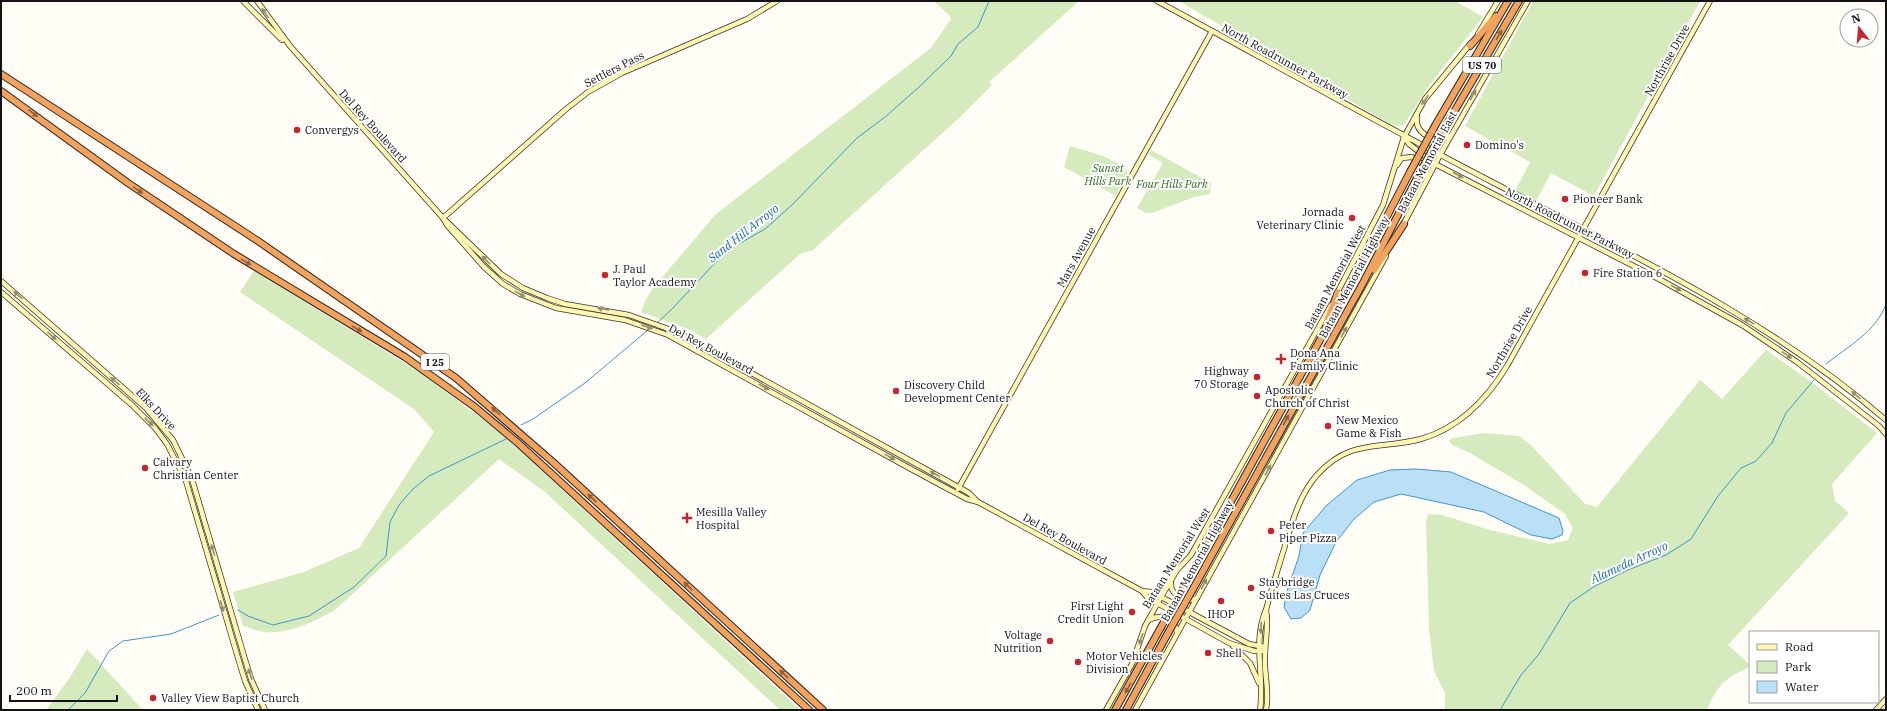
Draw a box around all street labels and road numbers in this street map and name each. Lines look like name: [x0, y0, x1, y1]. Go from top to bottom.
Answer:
street label: North Roadrunner Parkway: [1219, 20, 1351, 102]
street label: Northrise Drive: [1641, 21, 1693, 99]
street label: Settlers Pass: [582, 48, 646, 90]
road number: US 70: [1463, 57, 1501, 73]
street label: Del Rey Boulevard: [336, 86, 410, 166]
street label: Bataan Memorial East: [1394, 109, 1460, 215]
street label: North Roadrunner Parkway: [1503, 184, 1637, 262]
street label: Bataan Memorial Highway: [1316, 213, 1392, 340]
street label: Bataan Memorial West: [1302, 222, 1369, 332]
street label: Mars Avenue: [1054, 224, 1098, 290]
street label: Northrise Drive: [1483, 304, 1535, 380]
street label: Del Rey Boulevard: [666, 321, 756, 377]
road number: I 25: [421, 354, 449, 370]
street label: Elks Drive: [133, 385, 179, 433]
street label: Bataan Memorial Highway: [1158, 498, 1236, 624]
street label: Bataan Memorial West: [1139, 505, 1213, 611]
street label: Del Rey Boulevard: [1021, 510, 1110, 568]

